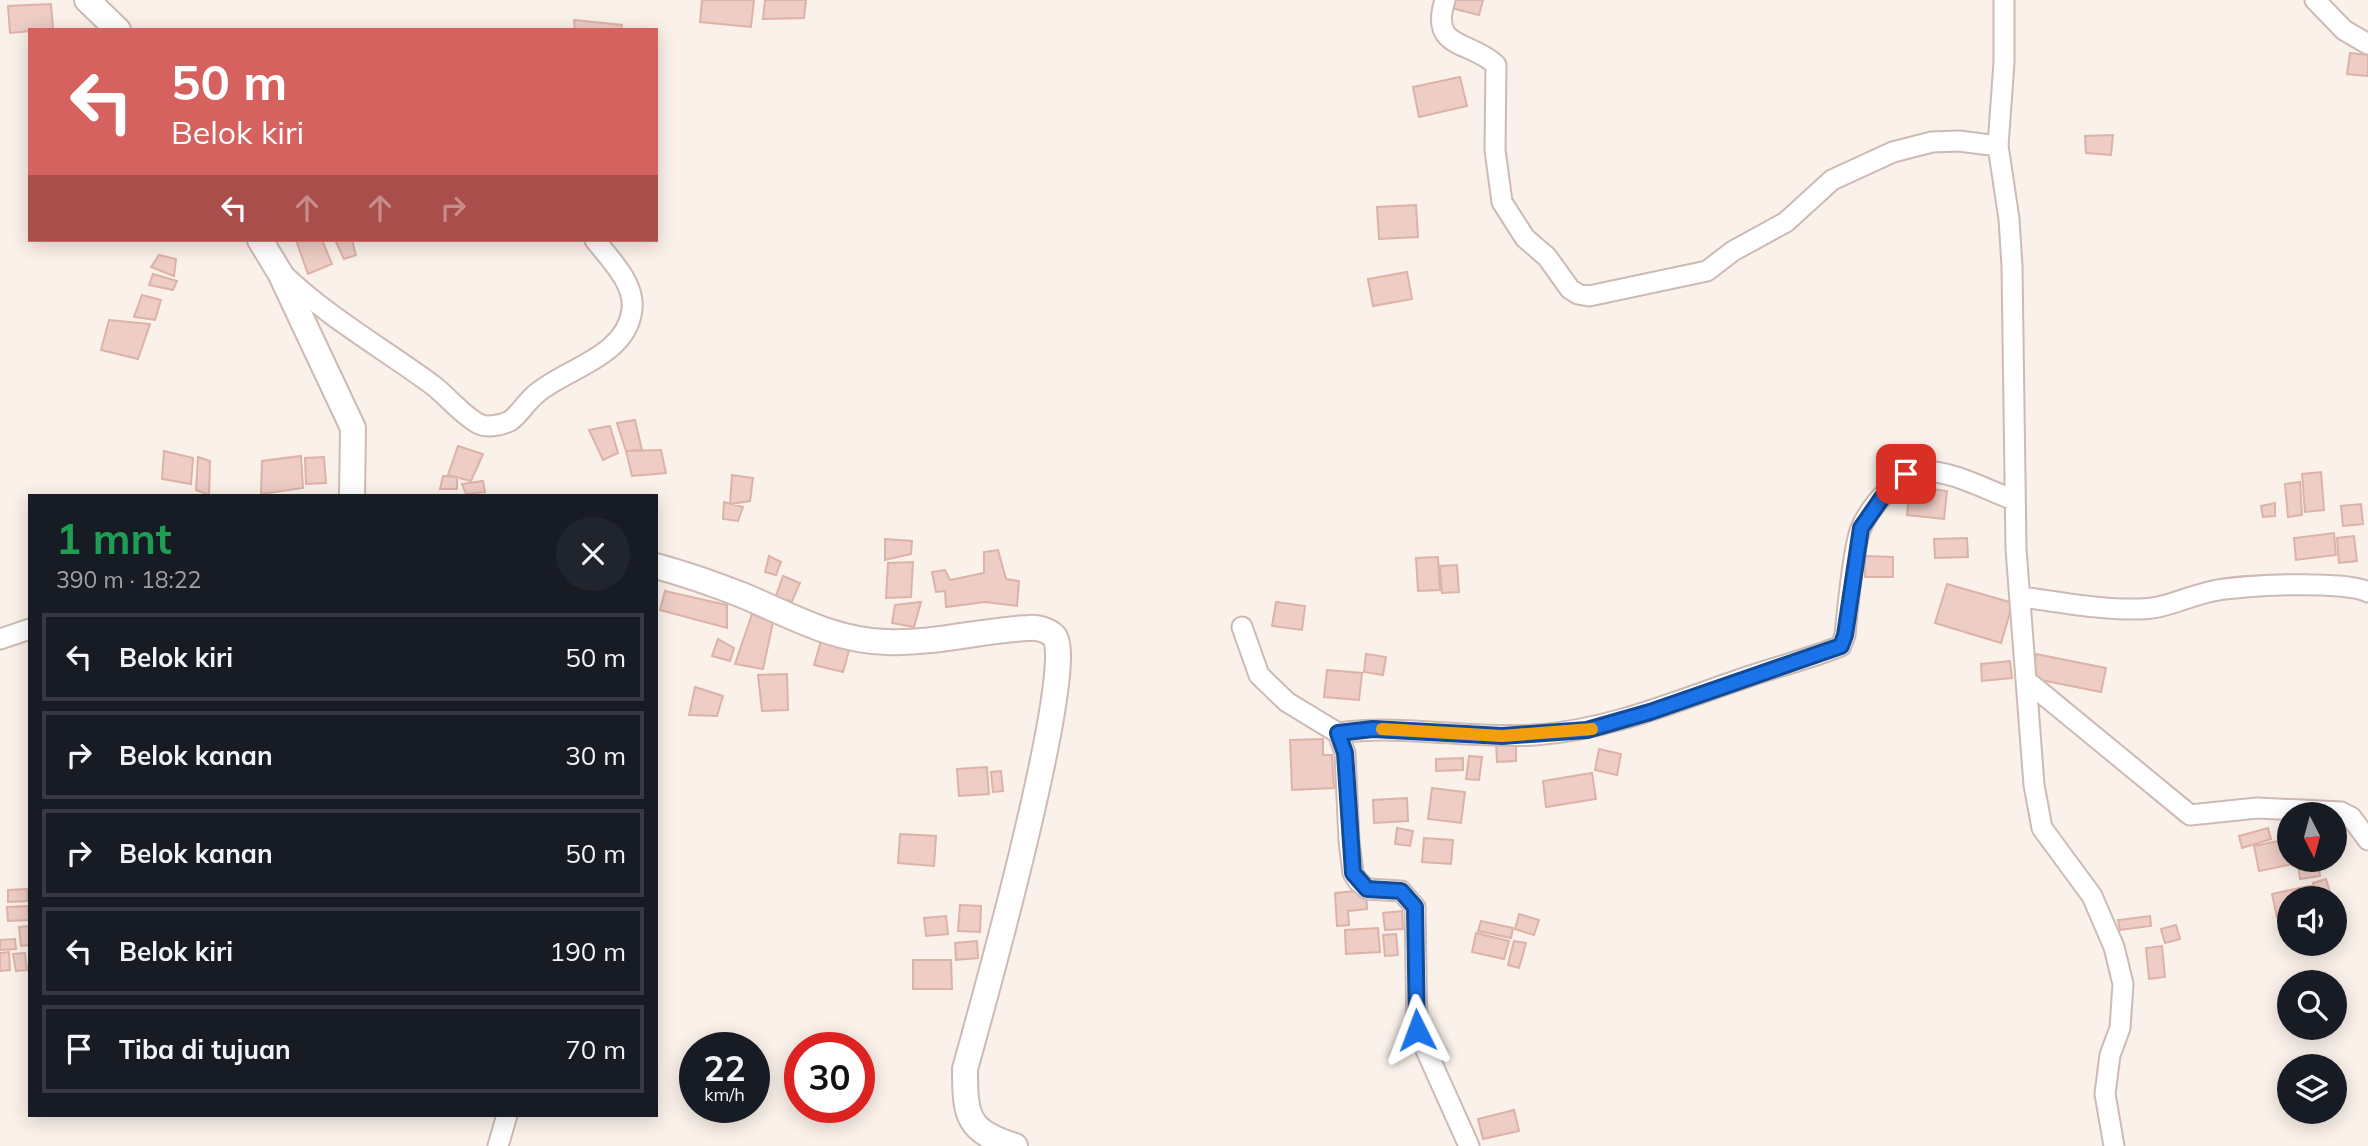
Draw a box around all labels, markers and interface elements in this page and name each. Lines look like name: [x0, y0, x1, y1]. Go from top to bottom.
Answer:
text: 50 m: [171, 51, 287, 112]
icon: left: [56, 56, 147, 147]
text: Belok kiri: [171, 112, 304, 152]
icon: left: [215, 189, 253, 227]
icon: ahead: [288, 189, 326, 227]
icon: ahead: [361, 189, 399, 227]
icon: right: [434, 189, 472, 227]
pin: [1876, 444, 1936, 504]
icon: arrive: [1887, 455, 1925, 493]
text: 1 mnt: [56, 512, 172, 565]
button: close: [556, 517, 630, 591]
text: 390 m · 18:22: [56, 565, 201, 594]
icon: left: [60, 638, 98, 676]
text: Belok kiri: [119, 641, 233, 674]
text: 50 m: [565, 641, 626, 674]
icon: right: [60, 736, 98, 774]
text: Belok kanan: [119, 739, 273, 772]
text: 30 m: [565, 739, 626, 772]
north arrow: [2277, 802, 2347, 872]
map controls: [2277, 802, 2347, 1124]
icon: right: [60, 834, 98, 872]
text: Belok kanan: [119, 837, 273, 870]
text: 50 m: [565, 837, 626, 870]
button: sound: [2277, 886, 2347, 956]
icon: left: [60, 932, 98, 970]
text: Belok kiri: [119, 935, 233, 968]
text: 190 m: [550, 935, 626, 968]
button: search: [2277, 970, 2347, 1040]
position arrow: [1380, 993, 1454, 1067]
icon: arrive: [60, 1030, 98, 1068]
speed limit sign: 30: [784, 1032, 875, 1123]
text: Tiba di tujuan: [119, 1033, 291, 1066]
text: 70 m: [565, 1033, 626, 1066]
text: 22: [703, 1046, 746, 1090]
button: layers: [2277, 1054, 2347, 1124]
text: km/h: [704, 1083, 745, 1106]

